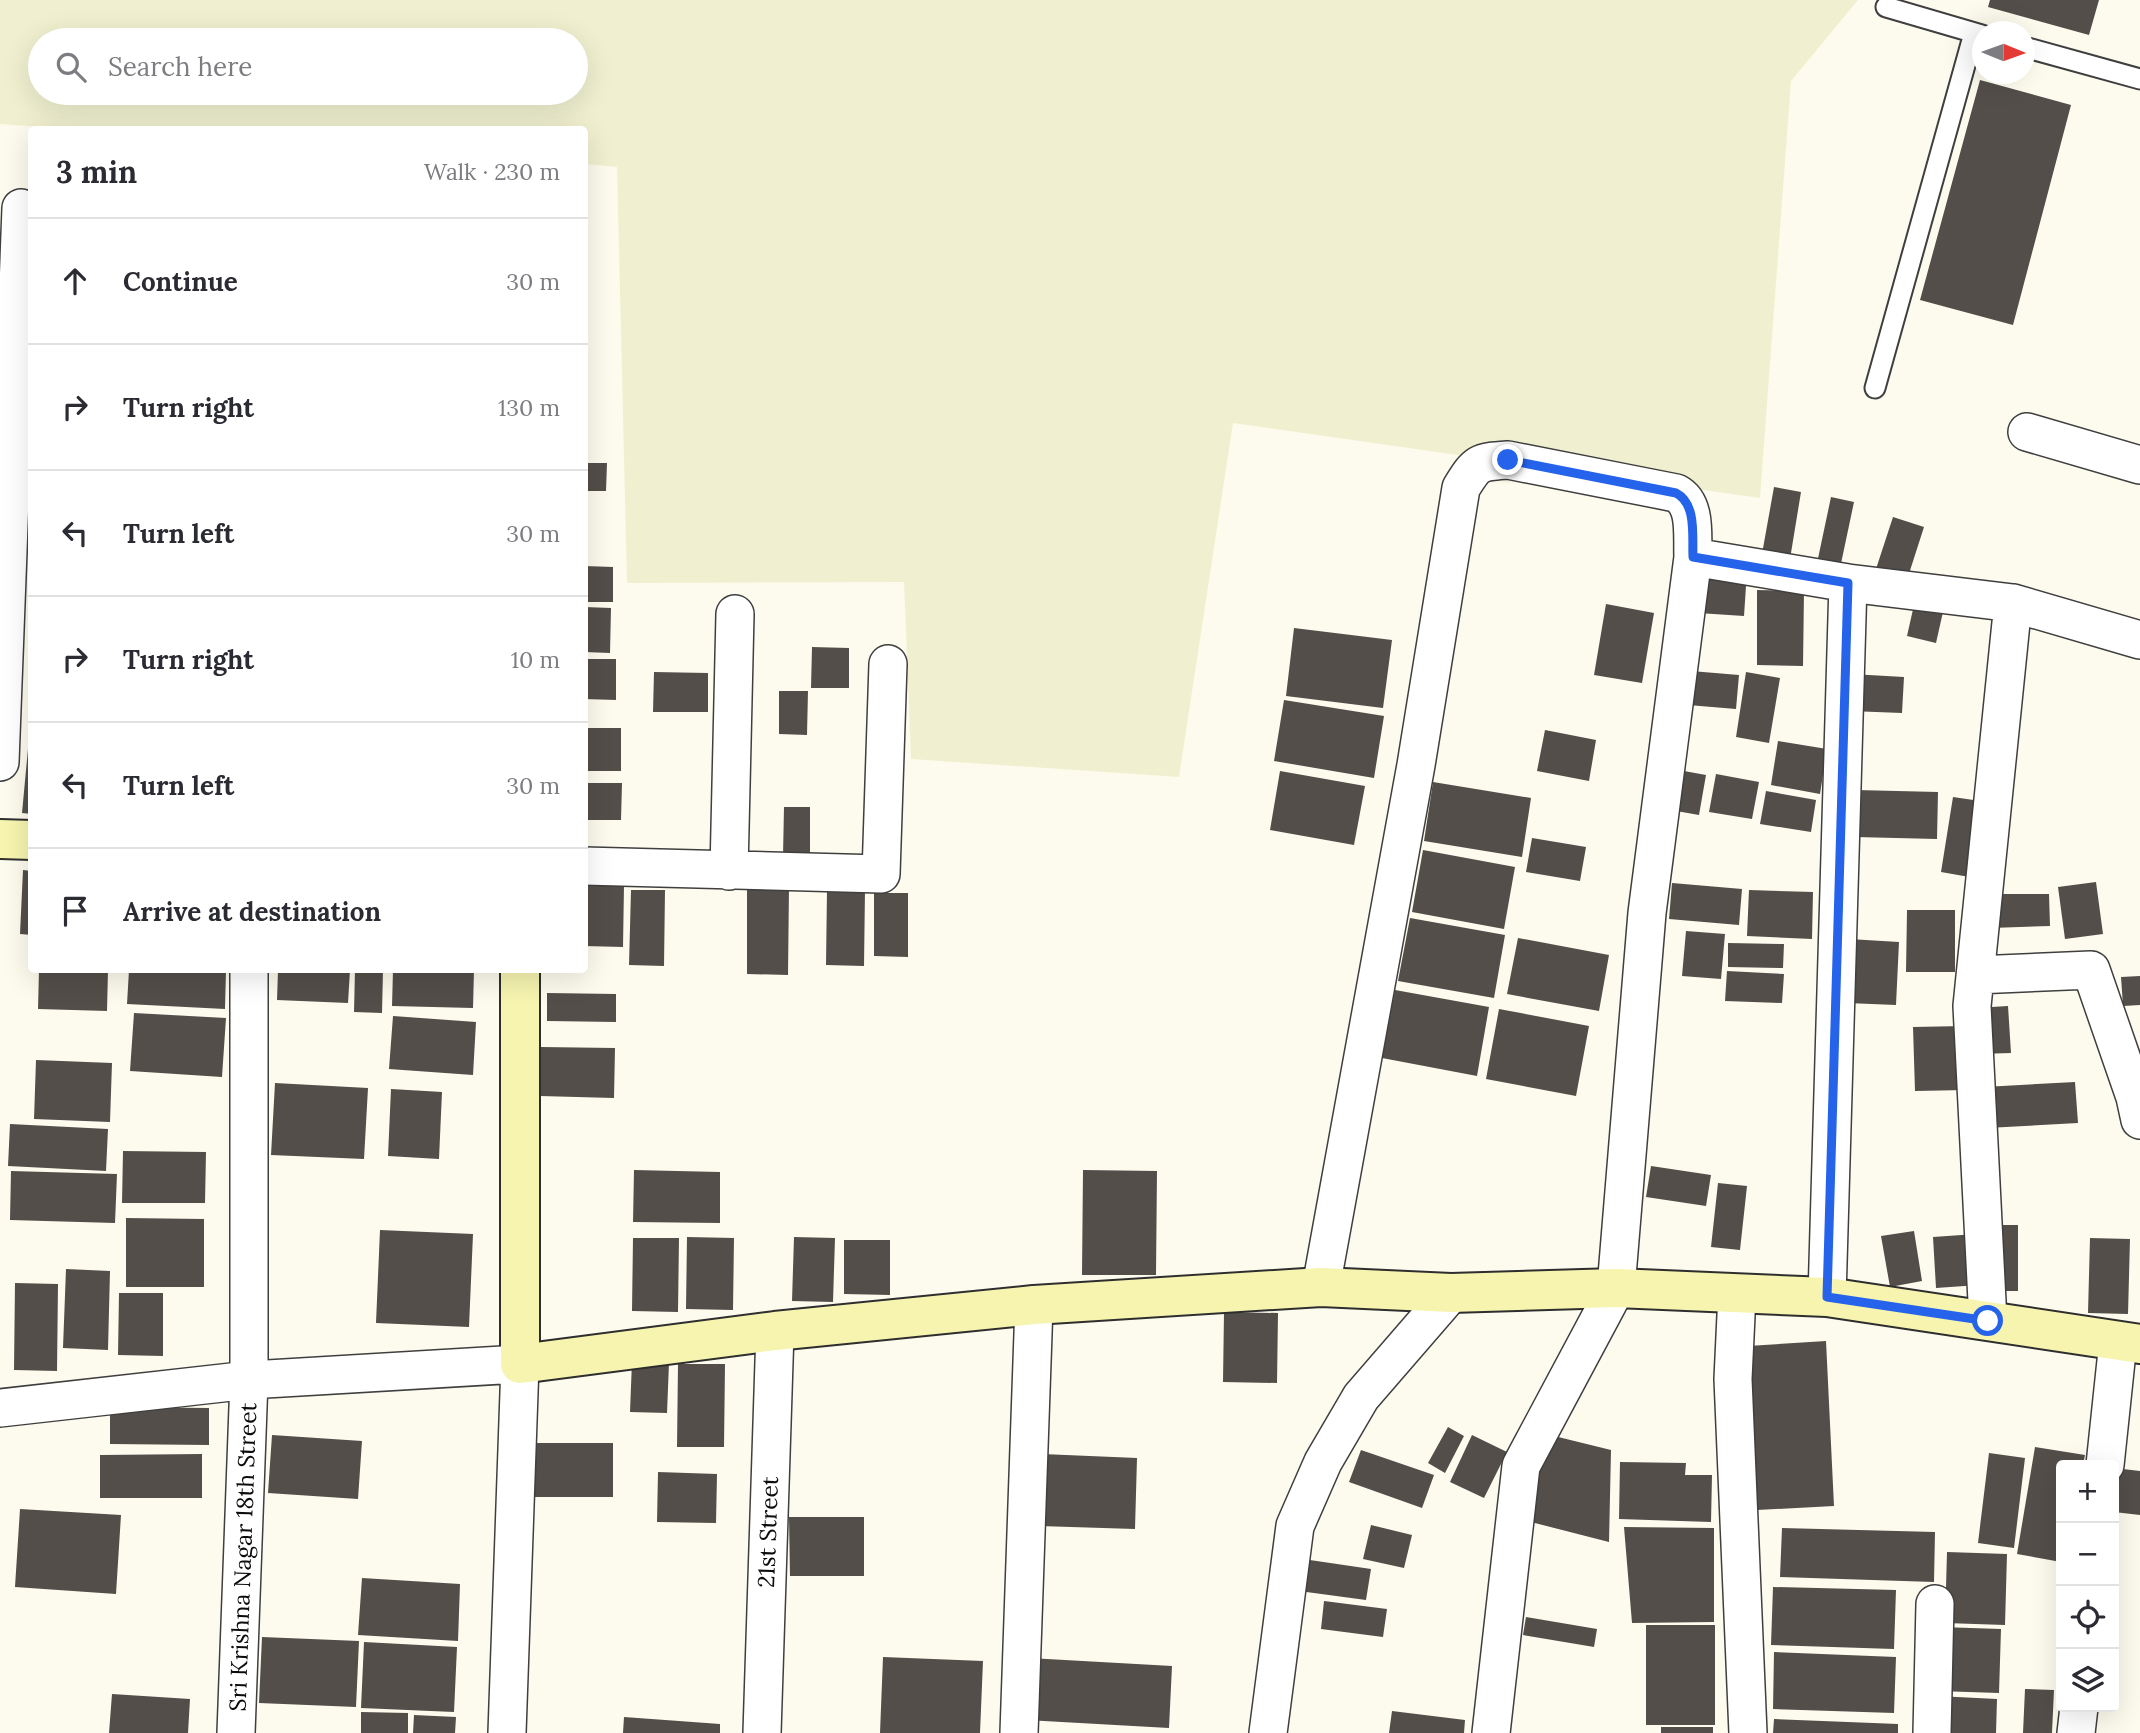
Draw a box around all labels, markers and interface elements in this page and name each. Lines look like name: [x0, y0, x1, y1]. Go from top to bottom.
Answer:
north arrow: [1972, 21, 2035, 84]
search box: [28, 28, 588, 105]
icon: search: [52, 48, 90, 86]
text: Search here: [108, 50, 252, 83]
text: 3 min: [56, 153, 137, 191]
text: Walk · 230 m: [424, 157, 560, 186]
icon: ahead: [56, 262, 94, 300]
text: Continue: [123, 265, 238, 298]
text: 30 m: [506, 267, 560, 296]
icon: right: [56, 388, 94, 426]
text: Turn right: [123, 391, 254, 424]
text: 130 m: [498, 393, 560, 422]
route end: [1492, 444, 1523, 475]
icon: left: [56, 514, 94, 552]
text: Turn left: [123, 517, 234, 550]
text: 30 m: [506, 519, 560, 548]
icon: right: [56, 640, 94, 678]
text: Turn right: [123, 643, 254, 676]
text: 10 m: [511, 645, 560, 674]
icon: left: [56, 766, 94, 804]
text: Turn left: [123, 769, 234, 802]
text: 30 m: [506, 771, 560, 800]
icon: arrive: [56, 892, 94, 930]
text: Arrive at destination: [123, 895, 381, 928]
route start: [1972, 1305, 2003, 1336]
street label: Sri Krishna Nagar 18th Street: [223, 1402, 262, 1712]
map controls: [2056, 1460, 2119, 1712]
button: +: [2056, 1460, 2119, 1523]
street label: 21st Street: [751, 1476, 784, 1588]
button: −: [2056, 1523, 2119, 1586]
button: locate: [2056, 1586, 2119, 1649]
button: layers: [2056, 1649, 2119, 1712]

